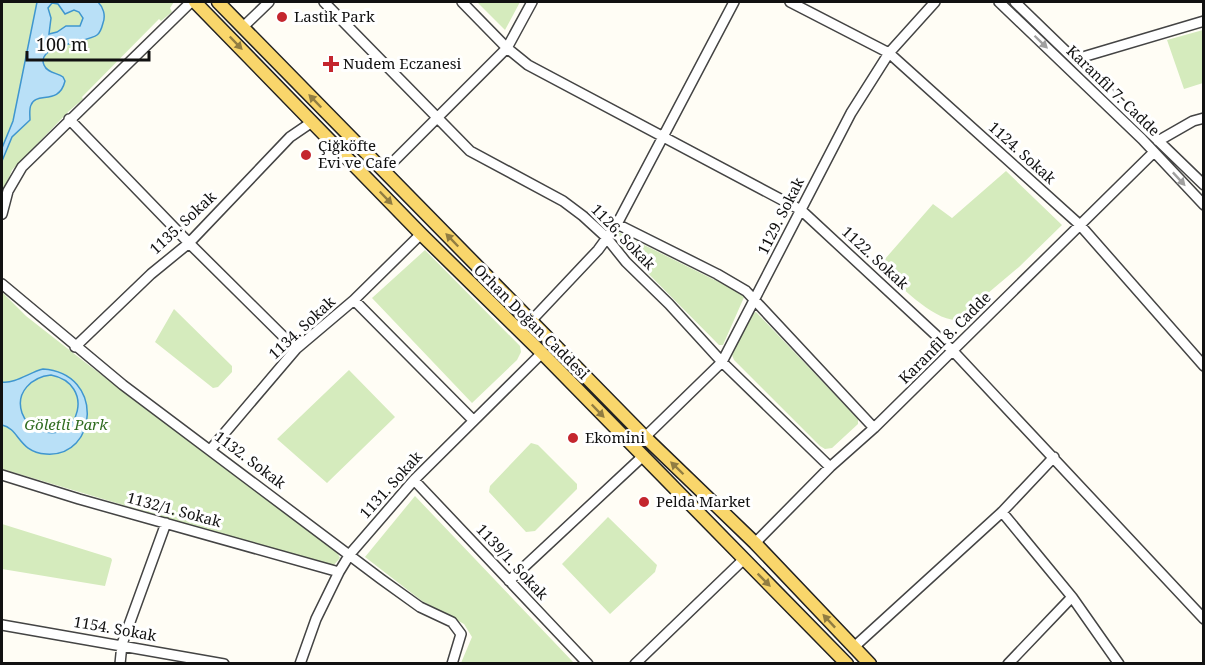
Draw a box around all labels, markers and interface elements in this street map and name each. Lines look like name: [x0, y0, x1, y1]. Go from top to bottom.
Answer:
place label: Lastik Park: [294, 6, 375, 26]
marker: Lastik Park: [275, 10, 289, 24]
scale bar: [27, 24, 148, 62]
text: 100 m: [36, 32, 88, 56]
one-way arrow: [1034, 35, 1049, 49]
one-way arrow: [229, 36, 243, 51]
street label: Karanfil 7. Cadde: [1063, 41, 1165, 140]
place label: Nudem Eczanesi: [343, 53, 462, 73]
marker: Nudem Eczanesi: [324, 57, 338, 71]
one-way arrow: [308, 93, 322, 108]
street label: 1124. Sokak: [985, 117, 1061, 188]
place label: Çiğköfte Evi ve Cafe: [318, 135, 397, 172]
marker: Çiğköfte Evi ve Cafe: [299, 148, 313, 162]
one-way arrow: [1172, 172, 1186, 186]
street label: 1129. Sokak: [752, 173, 808, 258]
street label: 1135. Sokak: [145, 186, 220, 258]
one-way arrow: [379, 191, 393, 205]
street label: 1126. Sokak: [587, 199, 660, 274]
street label: 1122. Sokak: [838, 221, 913, 293]
one-way arrow: [445, 233, 459, 247]
street label: Orhan Doğan Caddesi: [470, 259, 594, 383]
street label: Karanfil 8. Cadde: [894, 287, 995, 388]
street label: 1134. Sokak: [264, 291, 339, 363]
one-way arrow: [591, 403, 604, 418]
park label: Göletli Park: [24, 414, 108, 434]
street label: 1132. Sokak: [211, 426, 290, 493]
place label: Ekomini: [585, 427, 645, 447]
marker: Ekomini: [566, 431, 580, 445]
street label: 1131. Sokak: [355, 446, 426, 522]
one-way arrow: [670, 461, 685, 475]
street label: 1132/1. Sokak: [125, 487, 224, 531]
place label: Pelda Market: [656, 491, 751, 511]
marker: Pelda Market: [637, 495, 651, 509]
street label: 1139/1. Sokak: [472, 519, 553, 604]
one-way arrow: [757, 572, 771, 586]
street label: 1154. Sokak: [72, 611, 158, 645]
one-way arrow: [823, 615, 837, 629]

